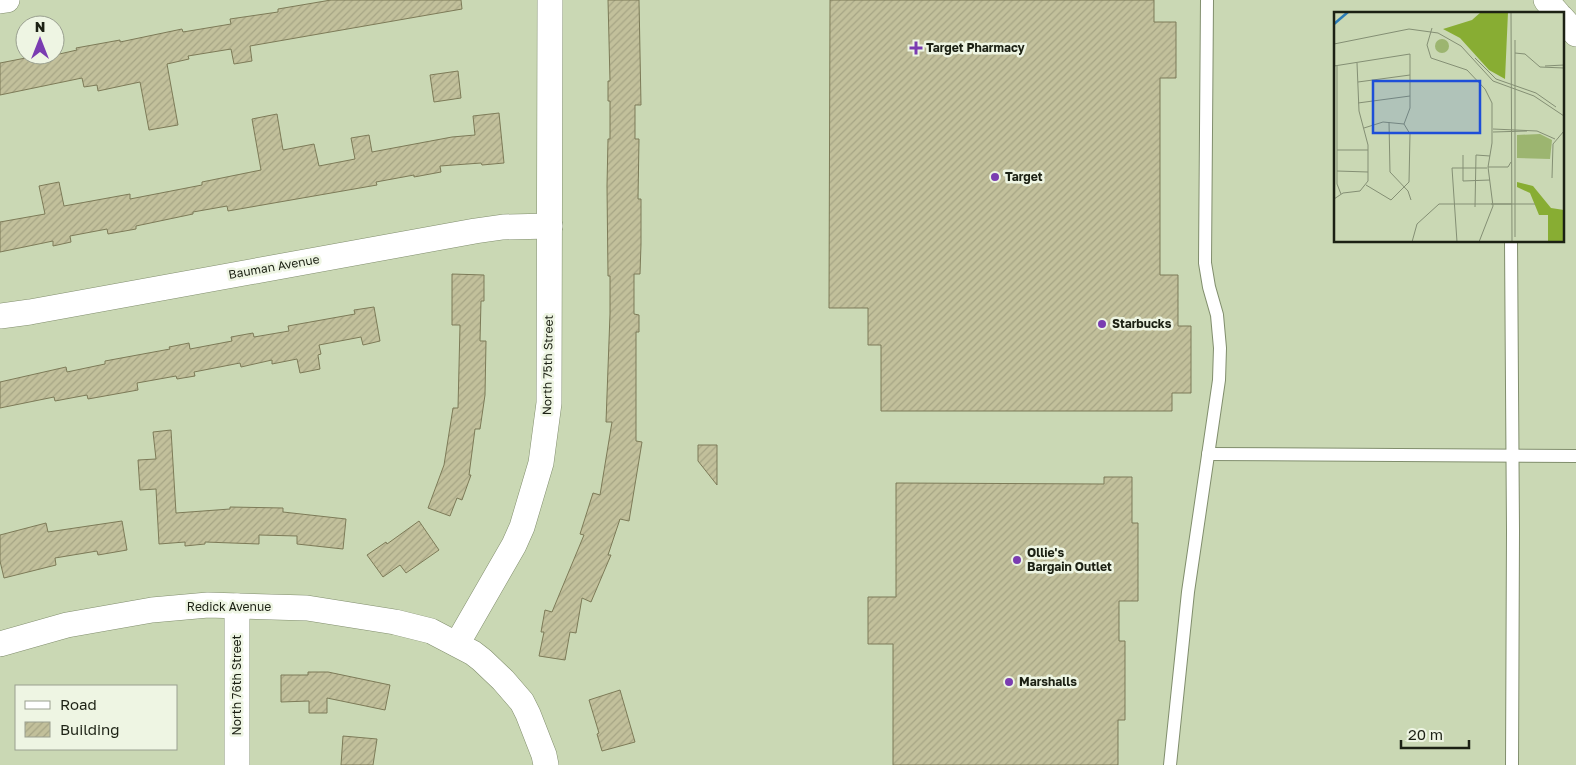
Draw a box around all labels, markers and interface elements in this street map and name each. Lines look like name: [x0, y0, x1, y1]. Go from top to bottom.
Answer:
inset map: [1334, 12, 1564, 242]
north arrow: [15, 15, 65, 65]
text: N: [35, 18, 45, 35]
place label: Target Pharmacy: [926, 40, 1026, 55]
marker: Target Pharmacy: [910, 42, 922, 54]
place label: Target: [1005, 169, 1043, 184]
marker: Target: [989, 171, 1001, 183]
street label: Bauman Avenue: [227, 251, 321, 282]
street label: North 75th Street: [539, 314, 556, 415]
place label: Starbucks: [1112, 316, 1172, 331]
marker: Starbucks: [1096, 318, 1108, 330]
place label: Ollie's Bargain Outlet: [1027, 545, 1112, 574]
marker: Ollie's Bargain Outlet: [1011, 554, 1023, 566]
street label: Redick Avenue: [187, 599, 271, 614]
street label: North 76th Street: [229, 634, 244, 735]
place label: Marshalls: [1019, 674, 1077, 689]
marker: Marshalls: [1003, 676, 1015, 688]
legend: [15, 685, 178, 750]
text: Road: [60, 695, 97, 713]
scale bar: [1401, 718, 1468, 750]
text: Building: [60, 720, 120, 738]
text: 20 m: [1408, 725, 1443, 743]

